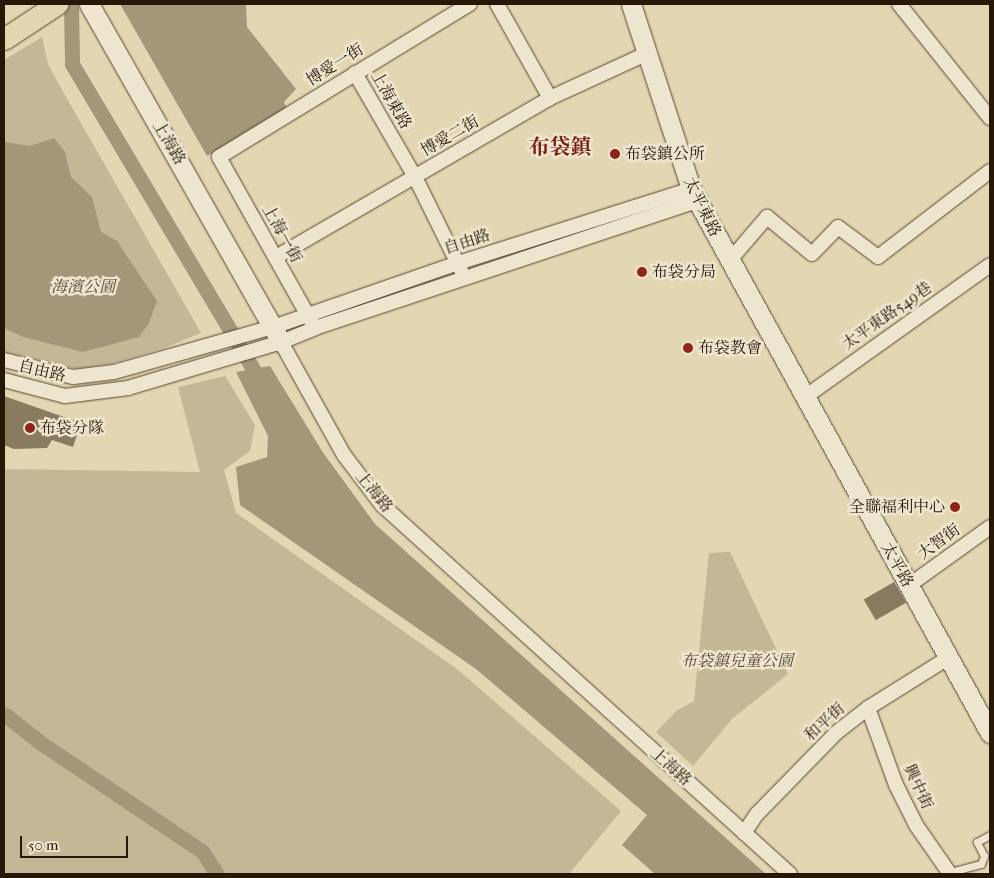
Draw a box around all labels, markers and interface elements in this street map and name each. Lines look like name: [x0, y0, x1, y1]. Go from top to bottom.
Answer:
street label: 博愛一街: [303, 40, 367, 90]
street label: 上海東路: [367, 67, 415, 133]
street label: 博愛二街: [417, 112, 483, 160]
street label: 上海路: [149, 117, 189, 169]
district label: 布袋鎮: [529, 134, 591, 160]
place label: 布袋鎮公所: [625, 144, 705, 164]
marker: 布袋鎮公所: [609, 148, 621, 160]
street label: 太平東路: [679, 174, 725, 240]
street label: 上海一街: [258, 201, 306, 267]
street label: 自由路: [441, 225, 493, 259]
place label: 布袋分局: [652, 262, 716, 282]
marker: 布袋分局: [636, 266, 648, 278]
park label: 海濱公園: [51, 277, 115, 297]
street label: 太平東路549巷: [839, 278, 935, 354]
place label: 布袋教會: [698, 338, 762, 358]
marker: 布袋教會: [682, 342, 694, 354]
street label: 自由路: [16, 356, 68, 386]
place label: 布袋分隊: [40, 418, 104, 438]
marker: 布袋分隊: [24, 422, 36, 434]
street label: 上海路: [351, 467, 397, 517]
place label: 全聯福利中心: [849, 497, 945, 517]
marker: 全聯福利中心: [949, 501, 961, 513]
street label: 大智街: [914, 520, 964, 564]
street label: 太平路: [877, 539, 917, 591]
park label: 布袋鎮兒童公園: [681, 651, 793, 671]
street label: 和平街: [801, 699, 849, 745]
street label: 上海路: [647, 744, 695, 790]
street label: 興中街: [899, 761, 937, 813]
scale bar: [22, 826, 130, 858]
text: 50 m: [28, 836, 58, 854]

